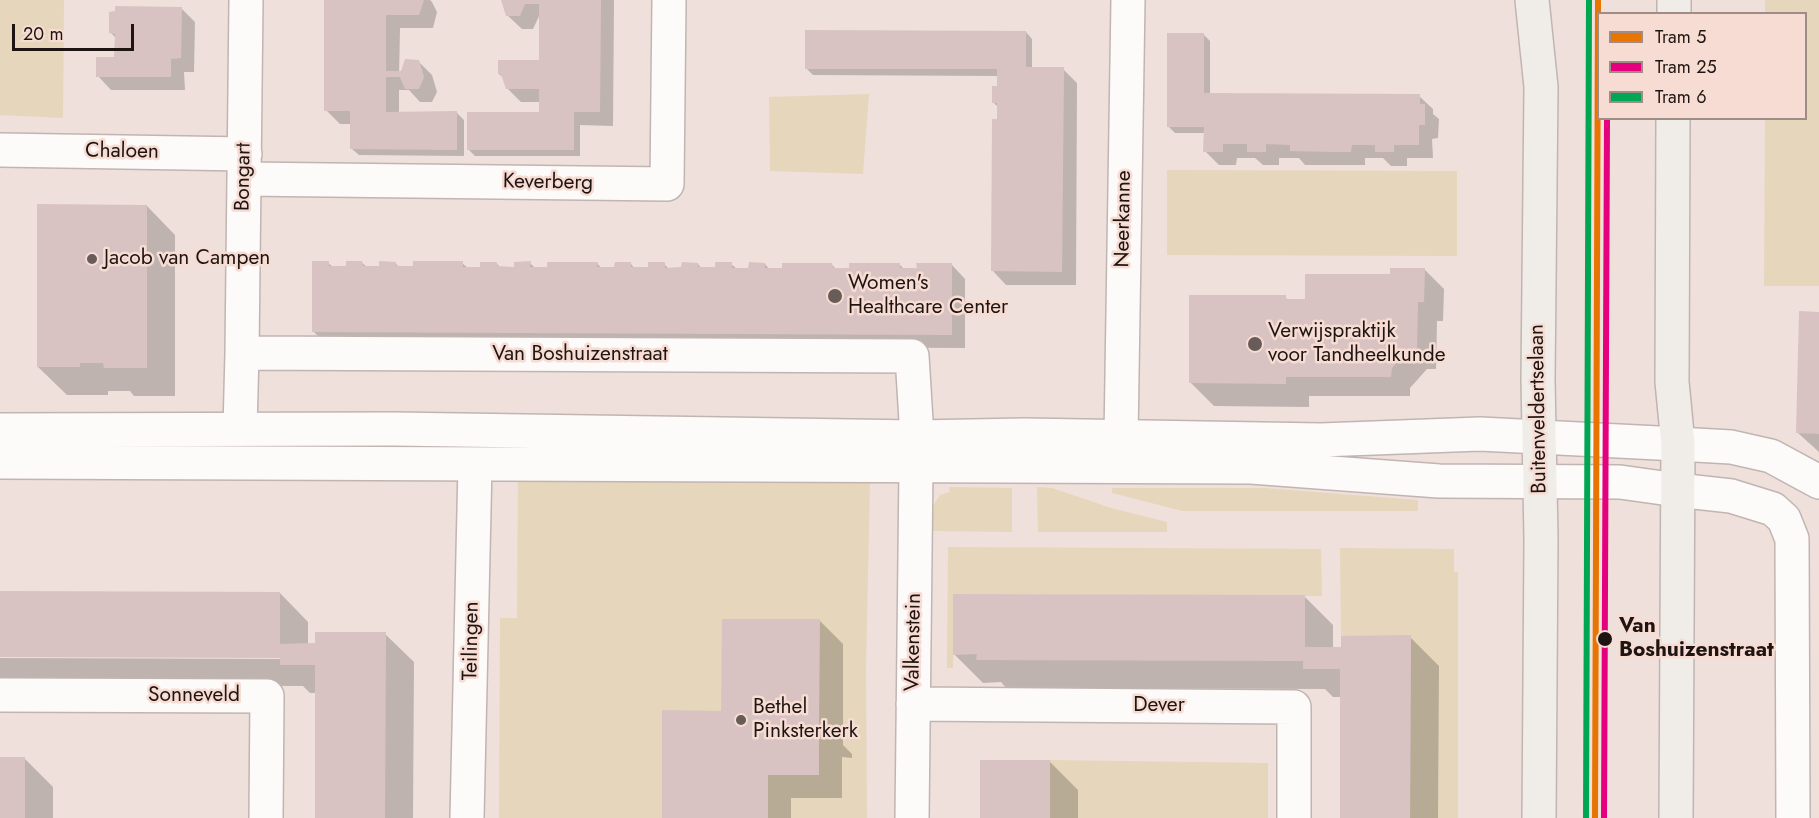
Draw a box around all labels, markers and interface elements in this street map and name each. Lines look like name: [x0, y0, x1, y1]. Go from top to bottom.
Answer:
scale bar: [15, 12, 136, 50]
legend: [1597, 12, 1807, 120]
text: 20 m: [23, 21, 63, 47]
text: Tram 5: [1655, 24, 1706, 50]
text: Tram 25: [1655, 54, 1717, 80]
text: Tram 6: [1655, 84, 1707, 110]
street label: Chaloen: [85, 139, 159, 165]
street label: Bongart: [231, 143, 257, 211]
street label: Keverberg: [503, 170, 593, 196]
street label: Neerkanne: [1111, 170, 1137, 268]
place label: Jacob van Campen: [104, 246, 270, 272]
marker: Jacob van Campen: [85, 252, 99, 266]
place label: Women's Healthcare Center: [848, 271, 1008, 321]
marker: Women's Healthcare Center: [826, 287, 844, 305]
place label: Verwijspraktijk voor Tandheelkunde: [1268, 319, 1445, 369]
street label: Buitenveldertselaan: [1525, 324, 1553, 494]
marker: Verwijspraktijk voor Tandheelkunde: [1246, 335, 1264, 353]
street label: Van Boshuizenstraat: [492, 342, 668, 368]
street label: Valkenstein: [901, 593, 927, 691]
street label: Teilingen: [459, 601, 485, 681]
place label: Van Boshuizenstraat: [1619, 614, 1774, 664]
marker: Van Boshuizenstraat: [1596, 630, 1614, 648]
street label: Sonneveld: [148, 683, 240, 709]
street label: Dever: [1133, 693, 1185, 719]
place label: Bethel Pinksterkerk: [753, 695, 858, 745]
marker: Bethel Pinksterkerk: [734, 713, 748, 727]

